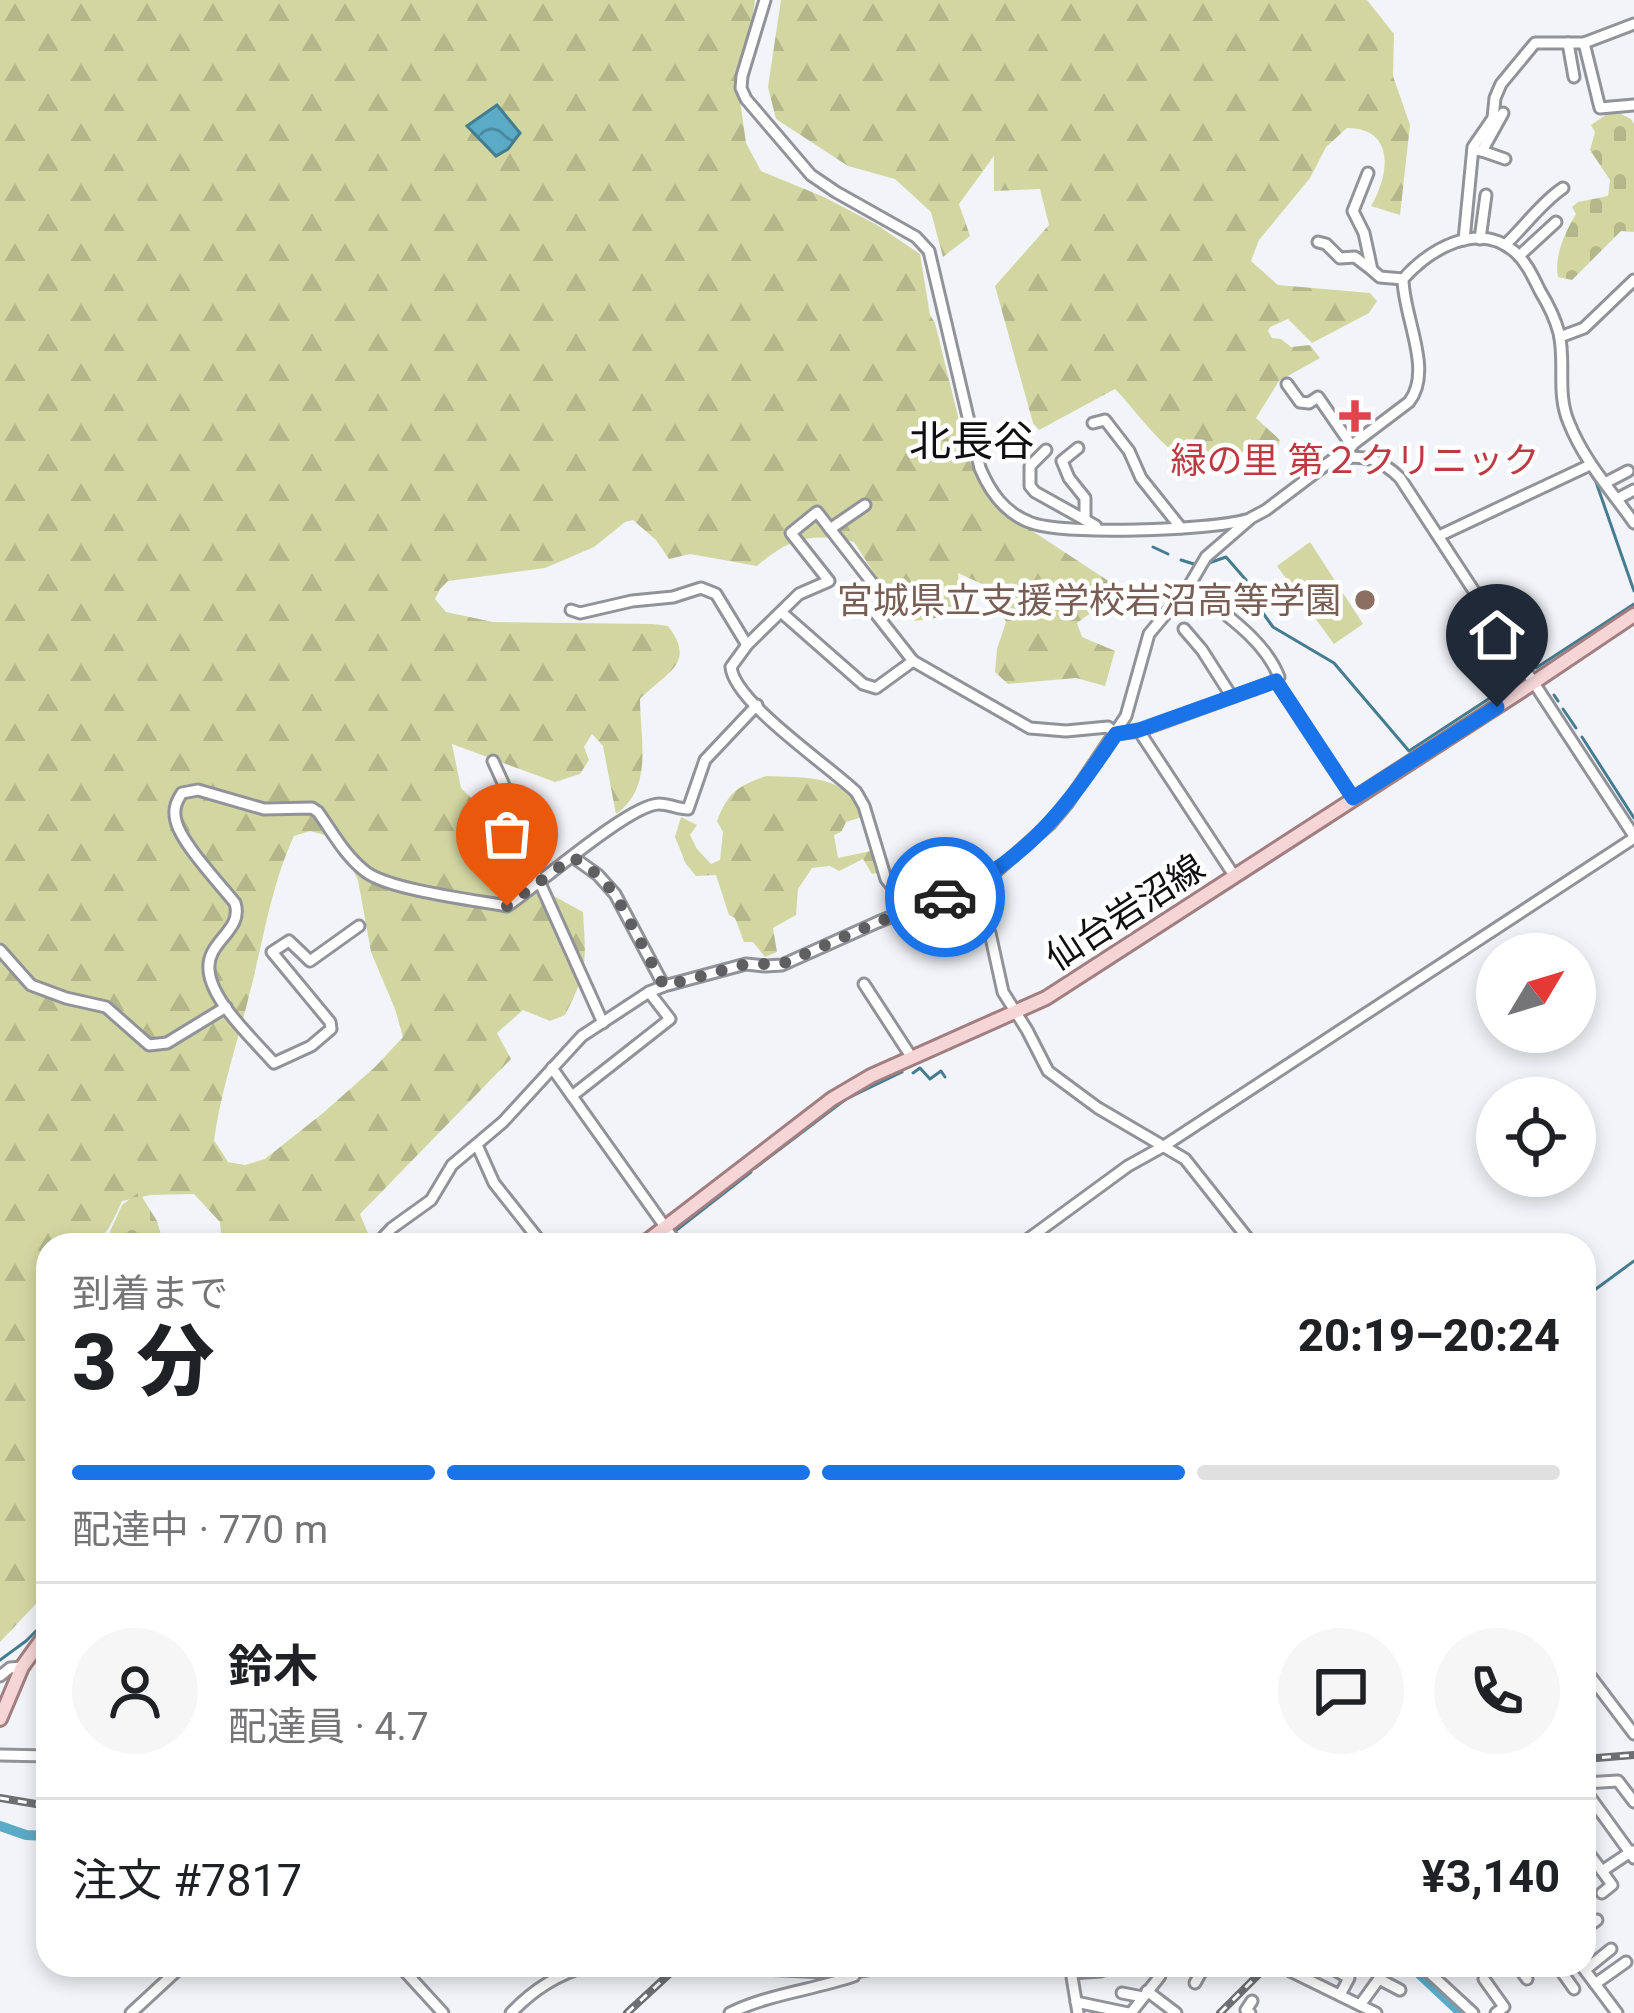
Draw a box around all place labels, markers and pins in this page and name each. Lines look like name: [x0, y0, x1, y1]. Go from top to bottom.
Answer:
marker: 緑の里 第２クリニック: [1339, 400, 1371, 432]
place label: 緑の里 第２クリニック: [1171, 440, 1539, 482]
place label: 宮城県立支援学校岩沼高等学園: [837, 580, 1341, 622]
pin: [1446, 584, 1548, 707]
marker: 宮城県立支援学校岩沼高等学園: [1352, 587, 1378, 613]
pin: [456, 783, 558, 906]

